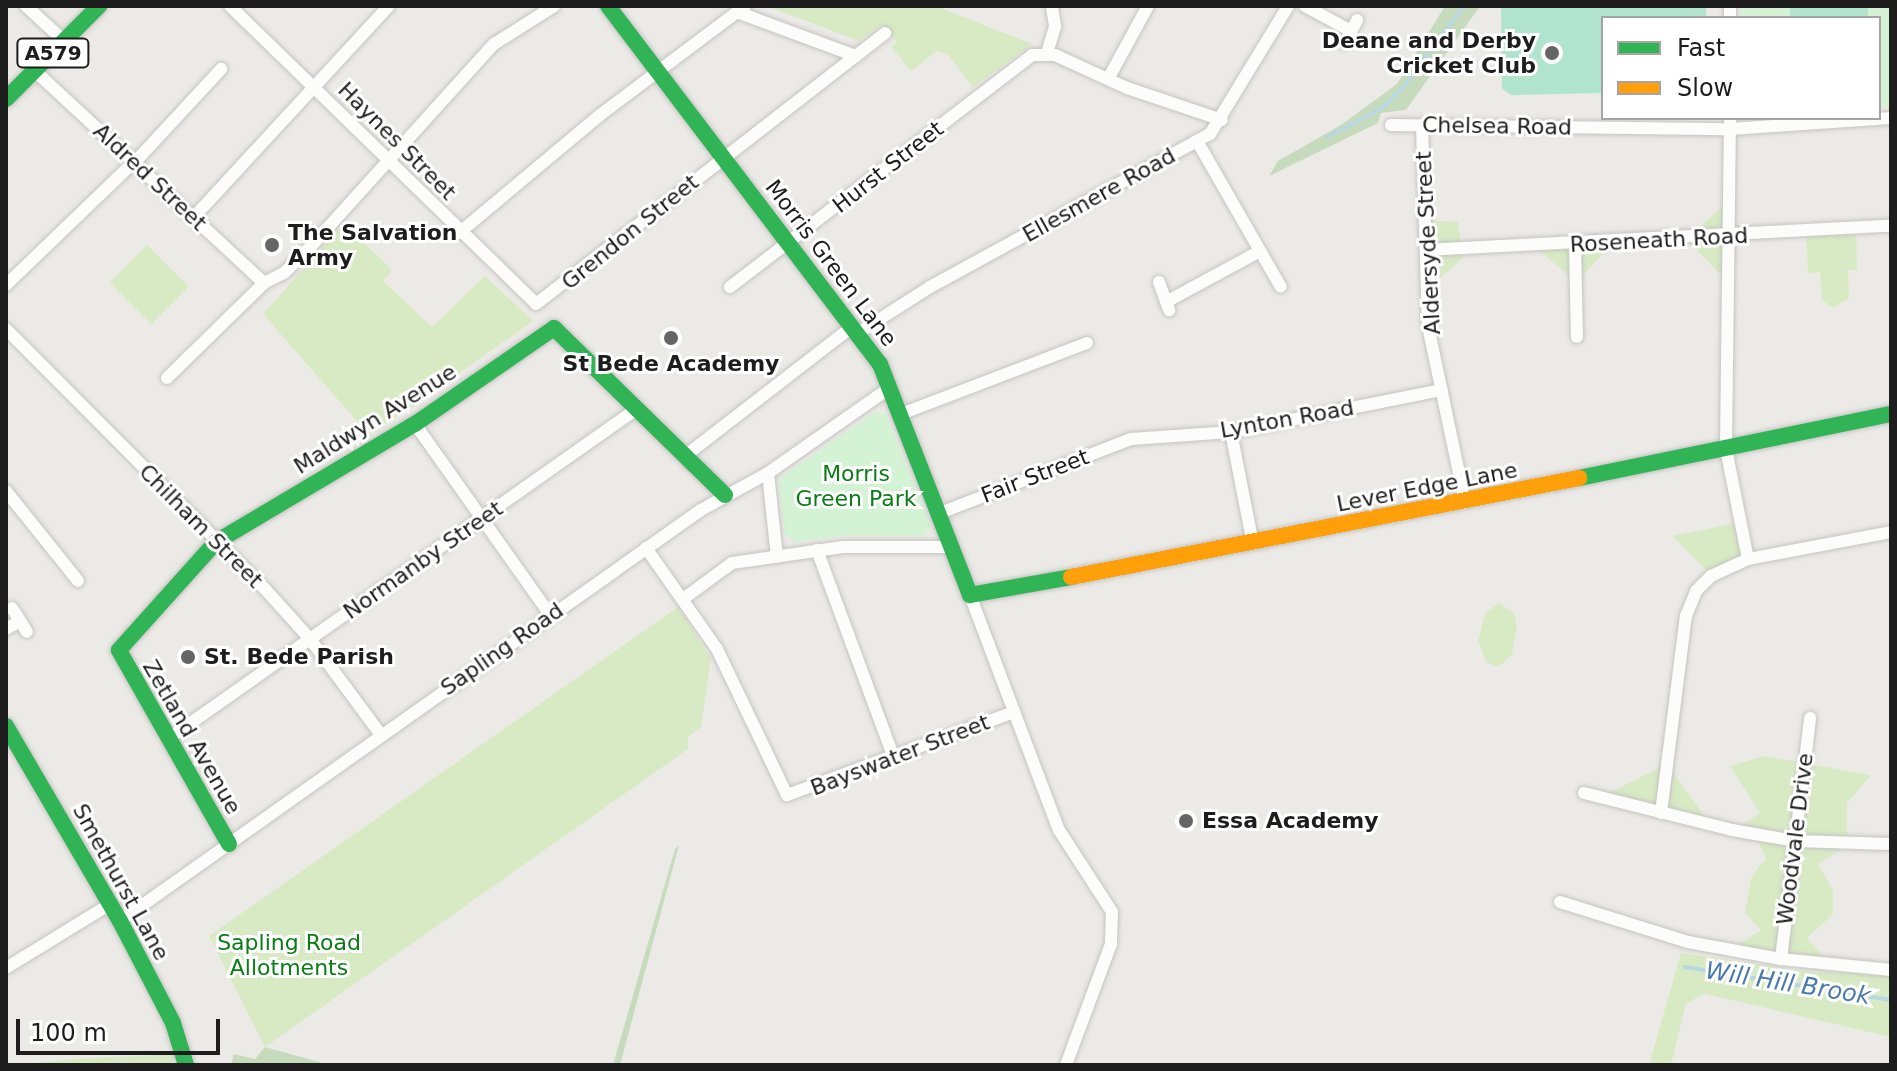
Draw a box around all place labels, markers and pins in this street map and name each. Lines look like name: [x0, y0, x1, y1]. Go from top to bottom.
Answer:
place label: Deane and Derby Cricket Club: [1322, 27, 1536, 78]
marker: Deane and Derby Cricket Club: [1543, 44, 1561, 62]
place label: The Salvation Army: [288, 219, 458, 270]
marker: The Salvation Army: [263, 236, 281, 254]
marker: St Bede Academy: [662, 329, 680, 347]
place label: St Bede Academy: [563, 351, 779, 377]
place label: St. Bede Parish: [204, 644, 394, 670]
marker: St. Bede Parish: [179, 648, 197, 666]
place label: Essa Academy: [1202, 808, 1379, 834]
marker: Essa Academy: [1177, 812, 1195, 830]

